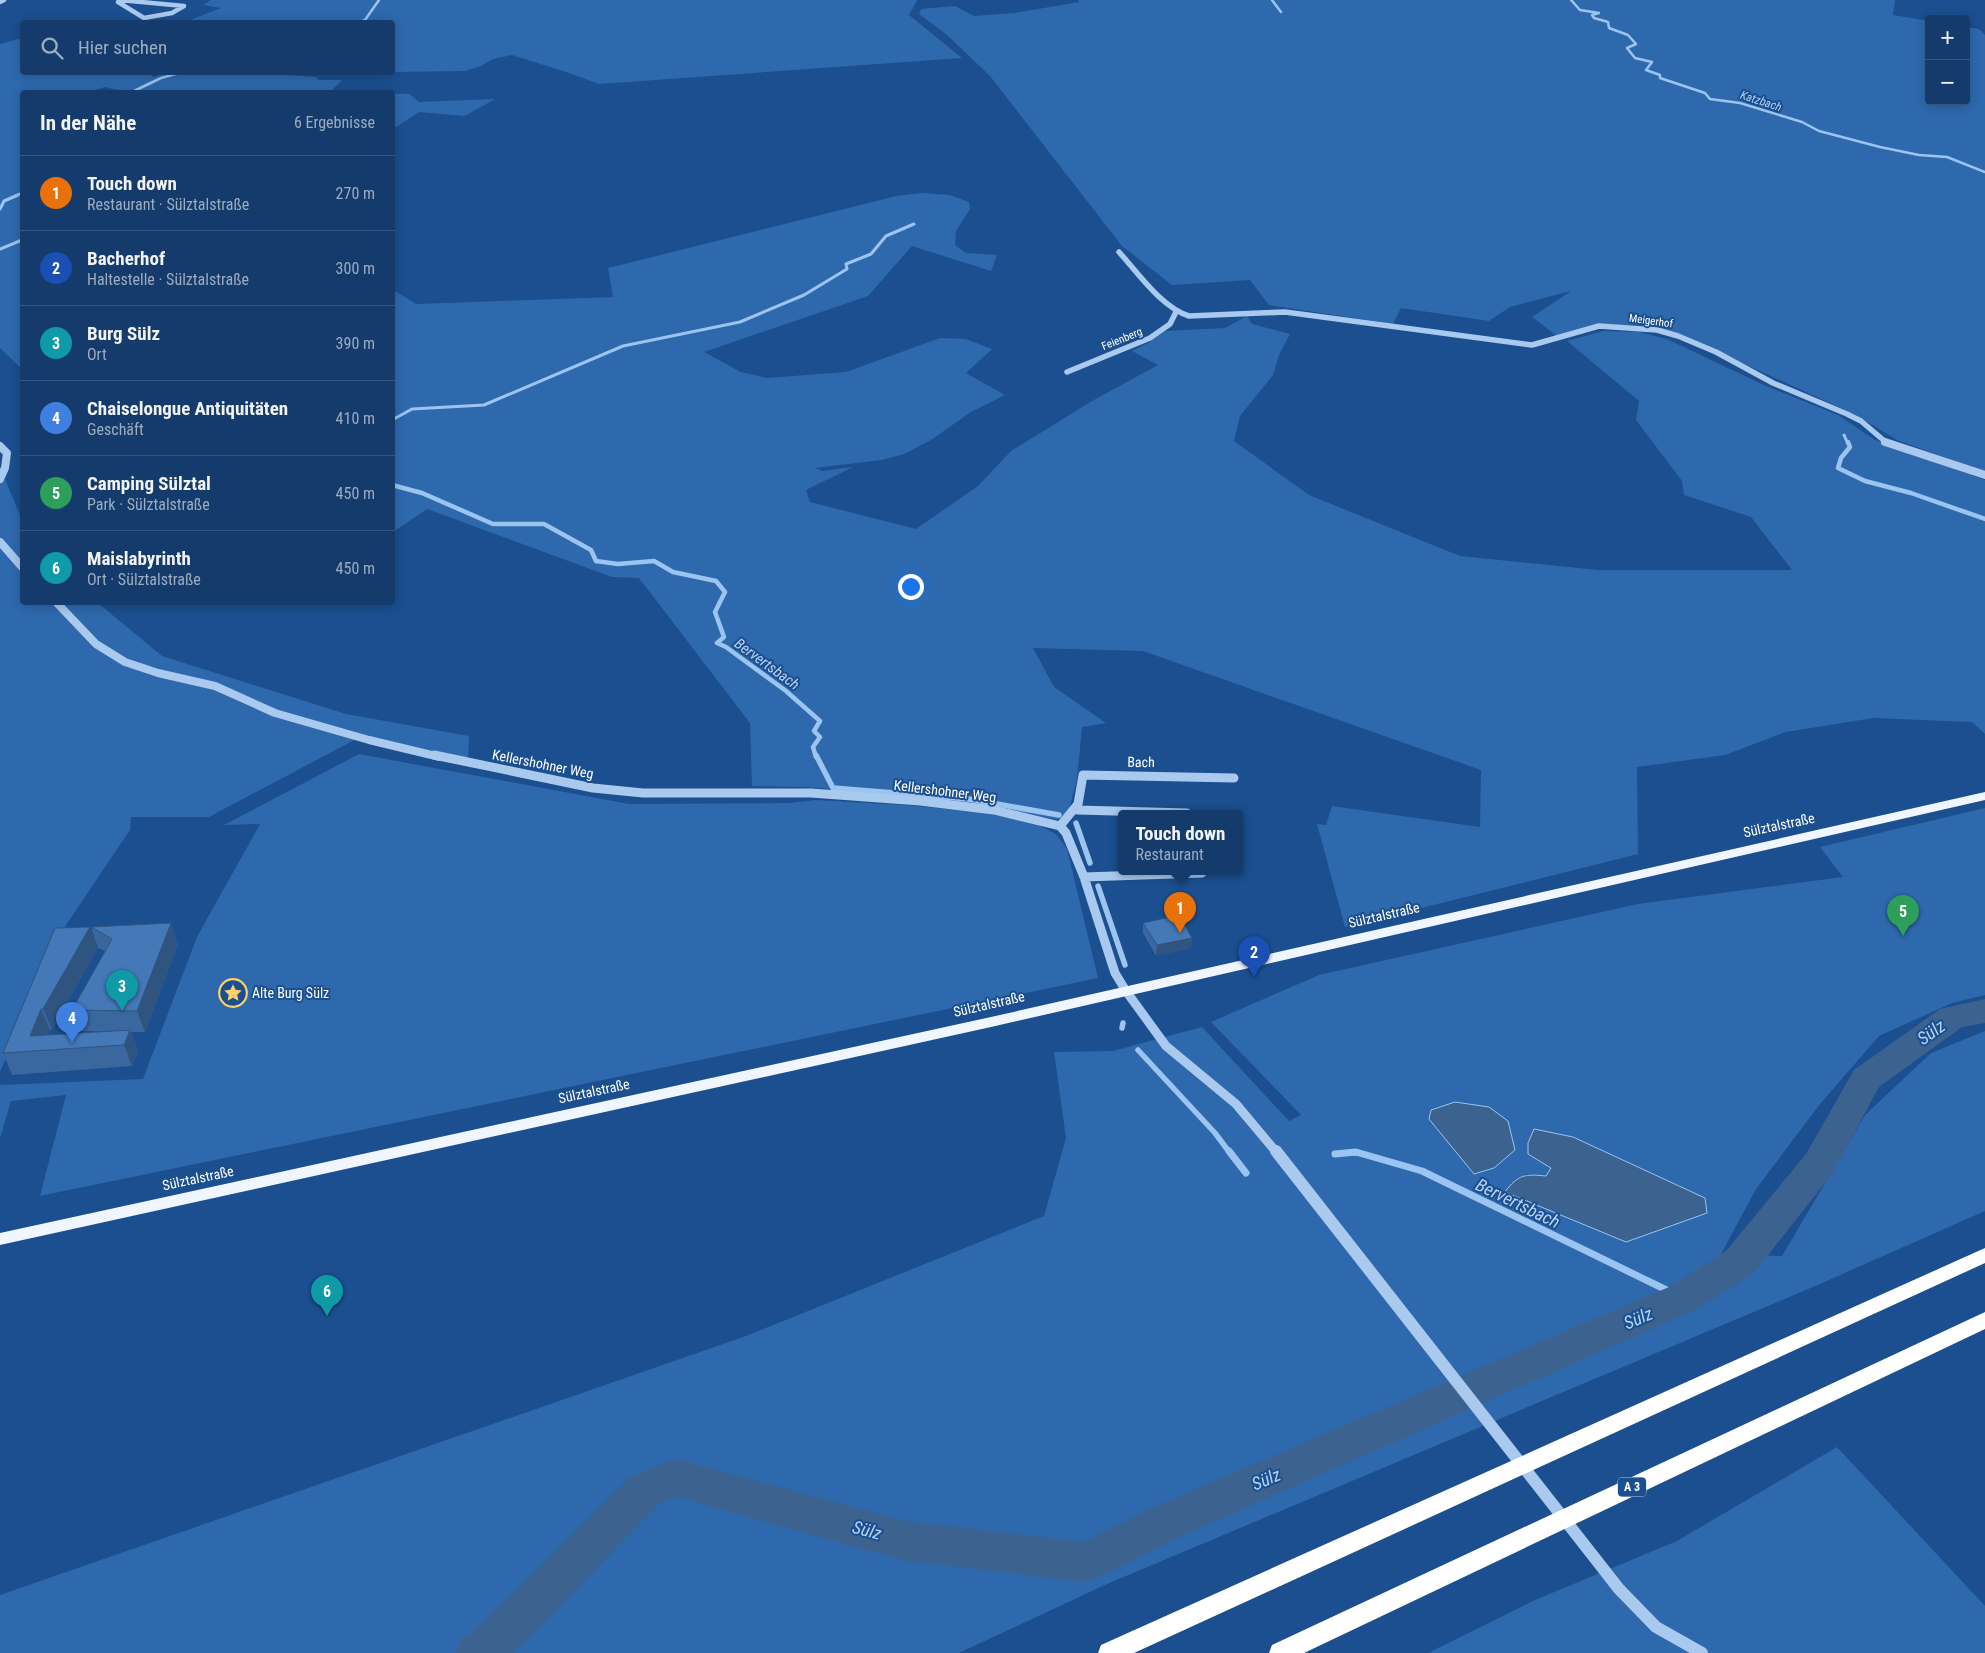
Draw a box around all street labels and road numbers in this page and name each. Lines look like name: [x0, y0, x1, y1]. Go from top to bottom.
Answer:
street label: Meigerhof: [1628, 311, 1674, 331]
street label: Feienberg: [1100, 325, 1144, 353]
street label: Kellershohner Weg: [491, 746, 595, 782]
street label: Bach: [1127, 754, 1155, 770]
street label: Kellershohner Weg: [893, 777, 997, 805]
street label: Sülztalstraße: [1742, 810, 1817, 840]
street label: Sülztalstraße: [1347, 899, 1422, 931]
street label: Sülztalstraße: [952, 988, 1027, 1020]
street label: Sülztalstraße: [557, 1076, 632, 1106]
street label: Sülztalstraße: [161, 1163, 236, 1193]
road number: A 3: [1618, 1478, 1646, 1496]

